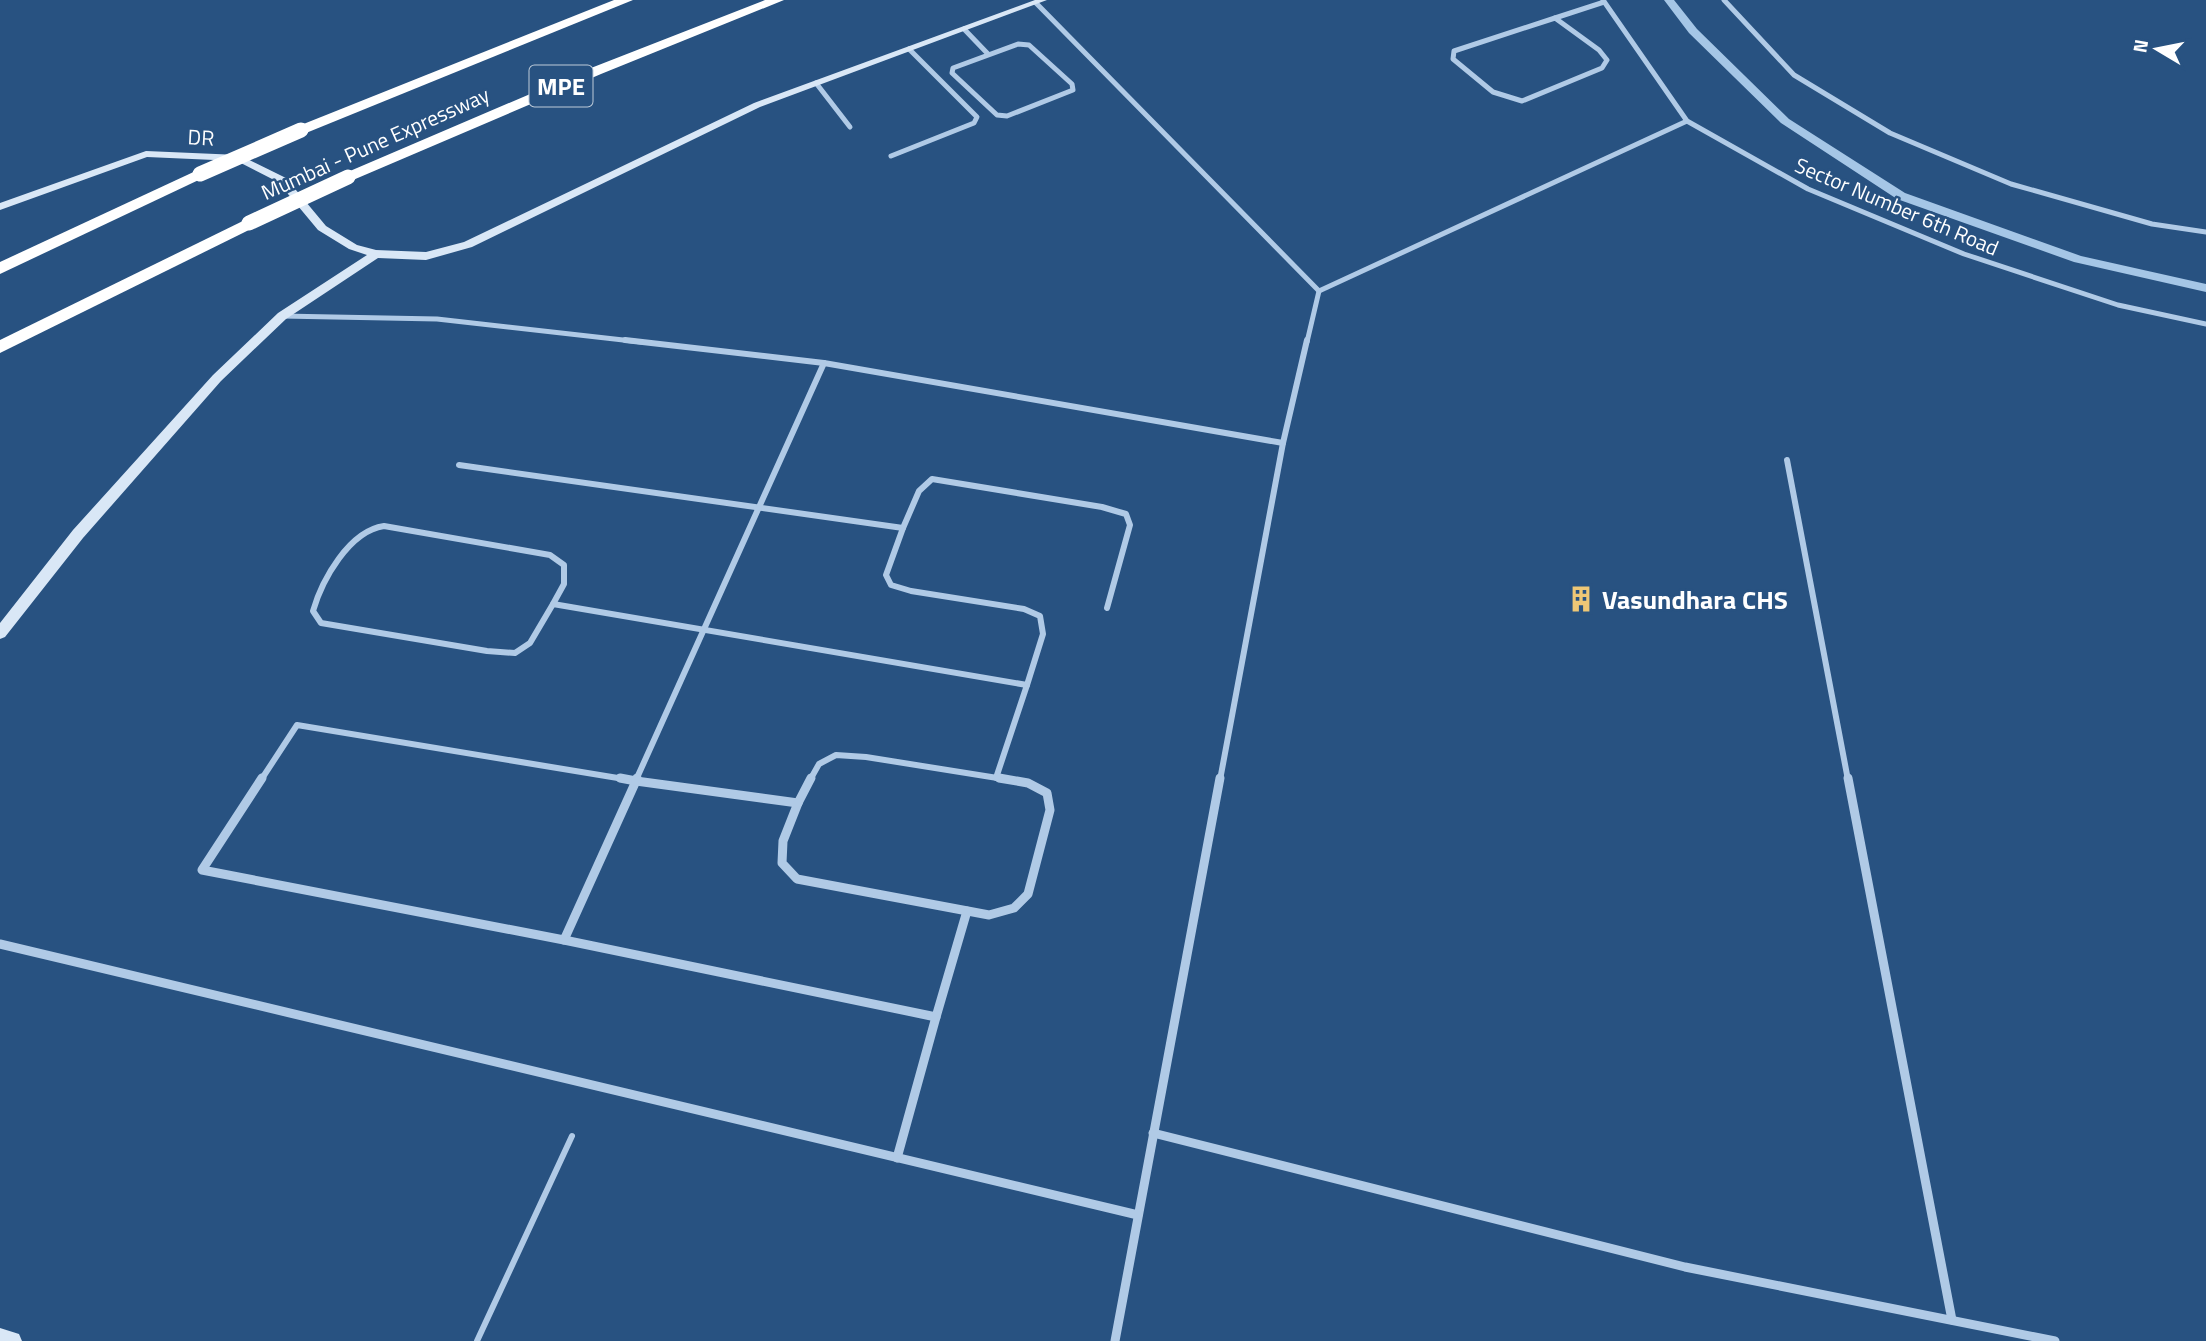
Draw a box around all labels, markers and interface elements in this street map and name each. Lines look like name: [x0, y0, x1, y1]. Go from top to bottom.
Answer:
north arrow: [2122, 14, 2192, 84]
text: N: [2124, 37, 2155, 55]
road number: MPE: [530, 66, 592, 106]
street label: Mumbai - Pune Expressway: [256, 78, 494, 208]
street label: DR: [187, 120, 215, 154]
street label: Sector Number 6th Road: [1790, 149, 2004, 263]
place label: Vasundhara CHS: [1602, 580, 1788, 619]
building icon: Vasundhara CHS: [1566, 584, 1596, 614]

